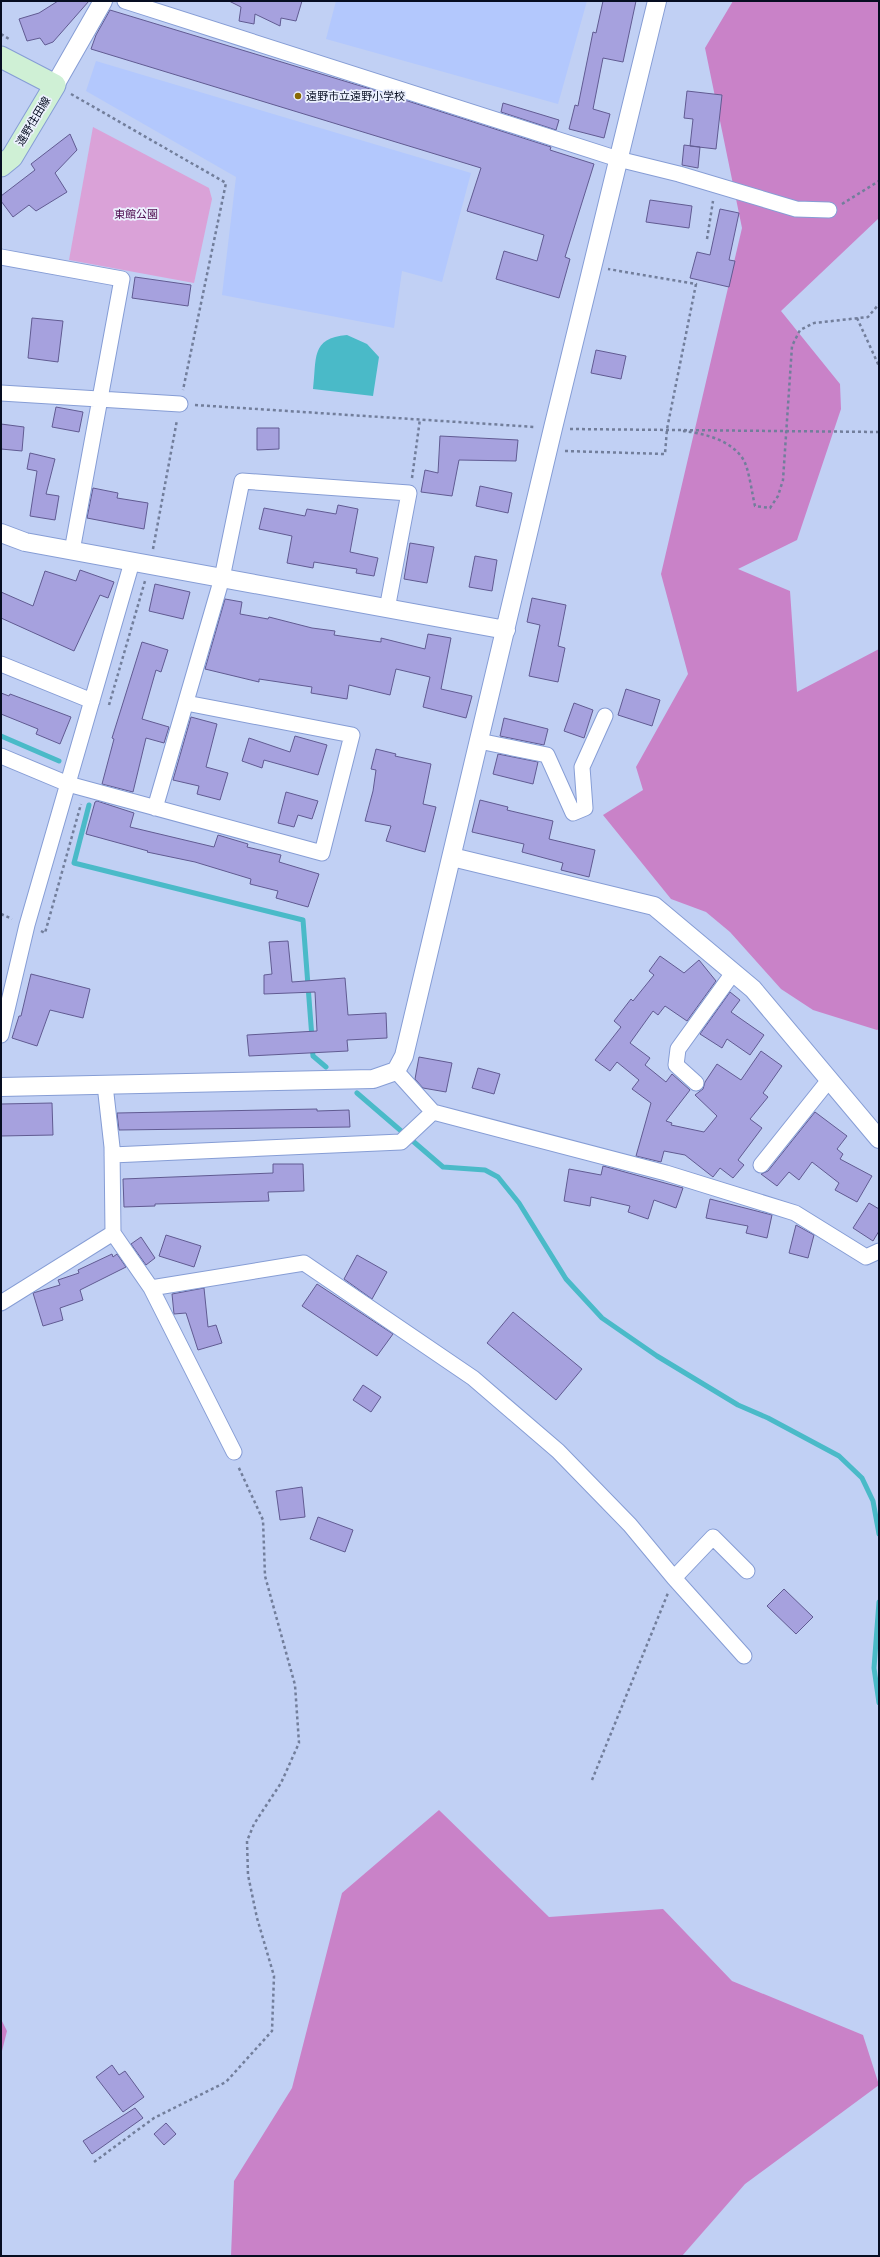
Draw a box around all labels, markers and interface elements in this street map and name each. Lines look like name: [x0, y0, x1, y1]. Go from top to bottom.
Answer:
place label: 遠野市立遠野小学校: [306, 88, 405, 103]
marker: 遠野市立遠野小学校: [293, 91, 303, 101]
street label: 遠野住田線: [12, 93, 53, 148]
park label: 東館公園: [114, 206, 158, 221]

